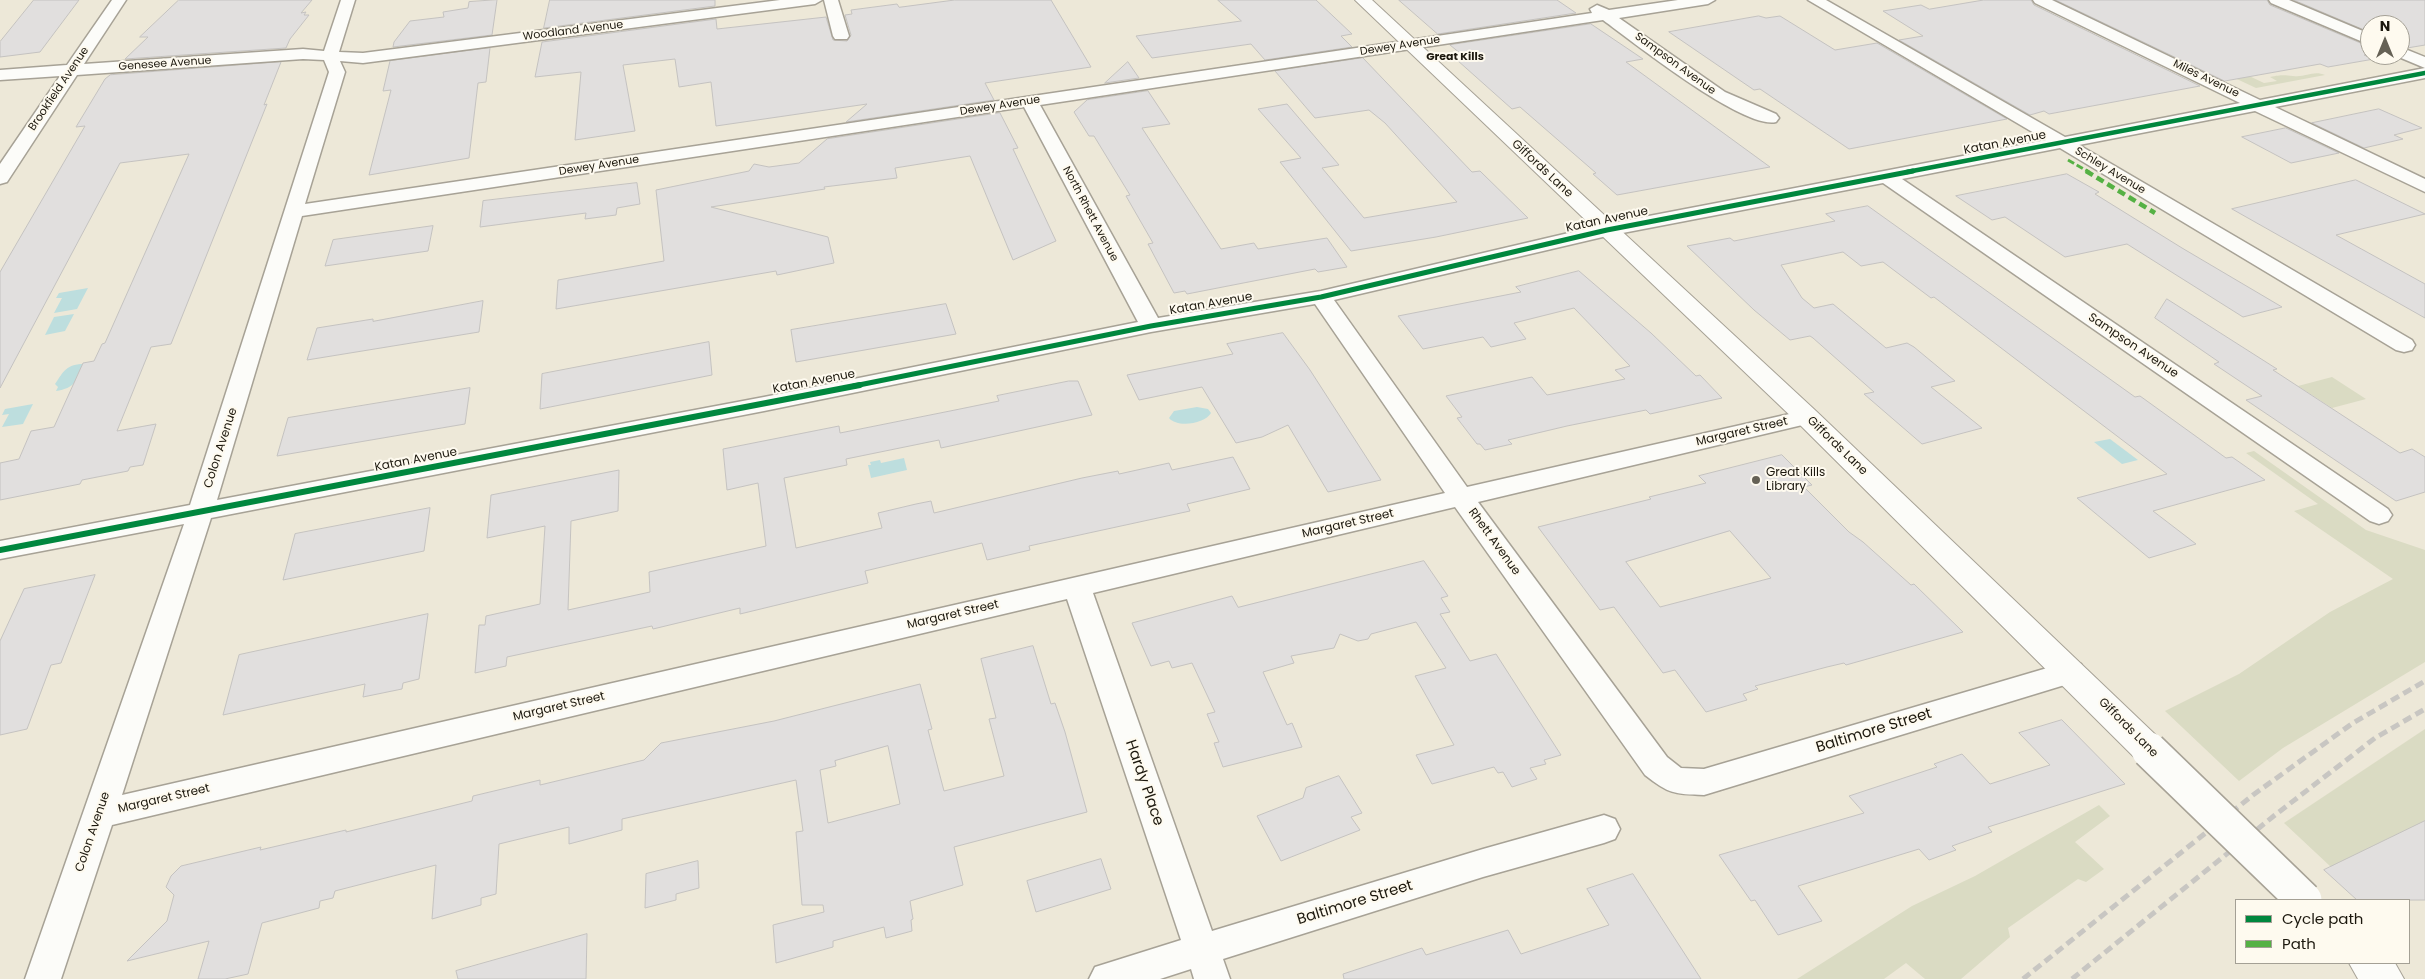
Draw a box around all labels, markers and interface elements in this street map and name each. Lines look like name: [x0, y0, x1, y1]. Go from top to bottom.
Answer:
north arrow: [2360, 15, 2410, 65]
text: N: [2380, 16, 2390, 36]
street label: Woodland Avenue: [522, 18, 624, 44]
street label: Sampson Avenue: [1632, 30, 1718, 98]
street label: Dewey Avenue: [1359, 33, 1441, 59]
street label: Brookfield Avenue: [26, 45, 92, 133]
district label: Great Kills: [1426, 50, 1484, 64]
street label: Genesee Avenue: [118, 54, 212, 74]
street label: Miles Avenue: [2171, 57, 2241, 101]
street label: Dewey Avenue: [959, 93, 1041, 119]
street label: Katan Avenue: [1963, 128, 2047, 158]
street label: Giffords Lane: [1508, 137, 1576, 201]
street label: Schley Avenue: [2072, 145, 2148, 197]
street label: Dewey Avenue: [558, 153, 640, 179]
street label: North Rhett Avenue: [1059, 164, 1121, 264]
street label: Katan Avenue: [1565, 204, 1649, 236]
street label: Katan Avenue: [1169, 290, 1253, 318]
street label: Sampson Avenue: [2085, 311, 2181, 381]
street label: Katan Avenue: [772, 367, 856, 397]
street label: Colon Avenue: [201, 406, 241, 490]
street label: Margaret Street: [1695, 414, 1789, 450]
street label: Giffords Lane: [1804, 414, 1870, 478]
street label: Katan Avenue: [374, 445, 458, 475]
place label: Great Kills Library: [1766, 466, 1825, 494]
marker: Great Kills Library: [1750, 474, 1762, 486]
street label: Margaret Street: [1301, 506, 1395, 542]
street label: Rhett Avenue: [1465, 506, 1523, 578]
street label: Margaret Street: [906, 597, 1000, 633]
street label: Margaret Street: [512, 689, 606, 725]
street label: Giffords Lane: [2095, 695, 2161, 761]
street label: Baltimore Street: [1814, 705, 1934, 757]
street label: Hardy Place: [1121, 738, 1167, 828]
street label: Margaret Street: [117, 781, 211, 817]
street label: Colon Avenue: [73, 790, 113, 874]
street label: Baltimore Street: [1295, 877, 1415, 929]
legend: [2235, 899, 2410, 964]
text: Cycle path: [2282, 908, 2363, 929]
text: Path: [2282, 933, 2316, 954]

